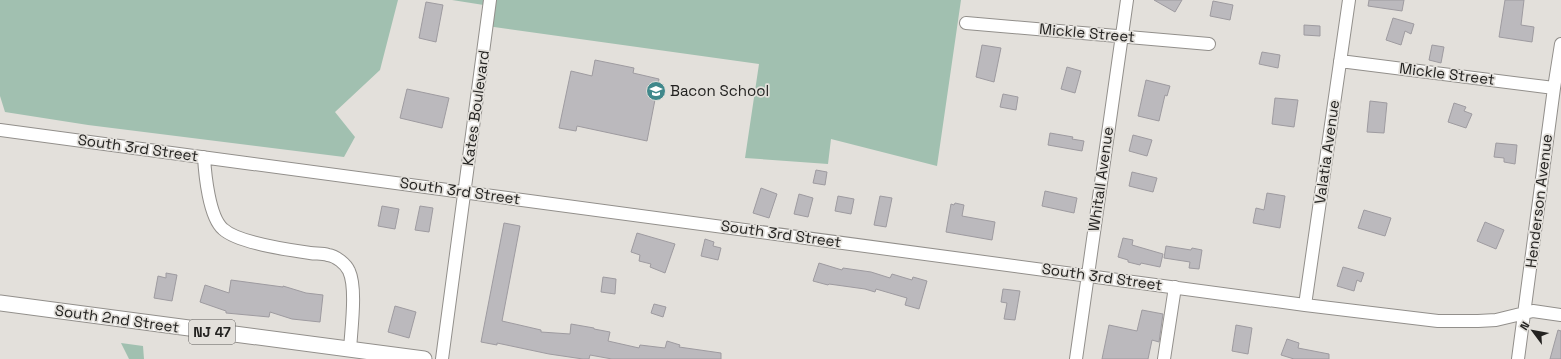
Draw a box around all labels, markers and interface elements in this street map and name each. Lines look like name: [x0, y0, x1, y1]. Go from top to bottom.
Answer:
street label: Mickle Street: [1038, 19, 1136, 46]
street label: Kates Boulevard: [458, 49, 493, 167]
street label: Mickle Street: [1398, 58, 1496, 89]
school or university icon: Bacon School: [645, 80, 667, 102]
place label: Bacon School: [670, 81, 769, 100]
street label: Valatia Avenue: [1310, 98, 1343, 205]
street label: Whitall Avenue: [1084, 125, 1117, 232]
street label: South 3rd Street: [77, 130, 200, 165]
street label: Henderson Avenue: [1521, 133, 1556, 269]
street label: South 3rd Street: [399, 173, 522, 208]
street label: South 3rd Street: [720, 216, 843, 251]
street label: South 3rd Street: [1041, 259, 1164, 294]
street label: South 2nd Street: [54, 300, 180, 337]
north arrow: [1513, 311, 1553, 351]
text: N: [1517, 319, 1532, 333]
road number: NJ 47: [189, 320, 235, 344]

